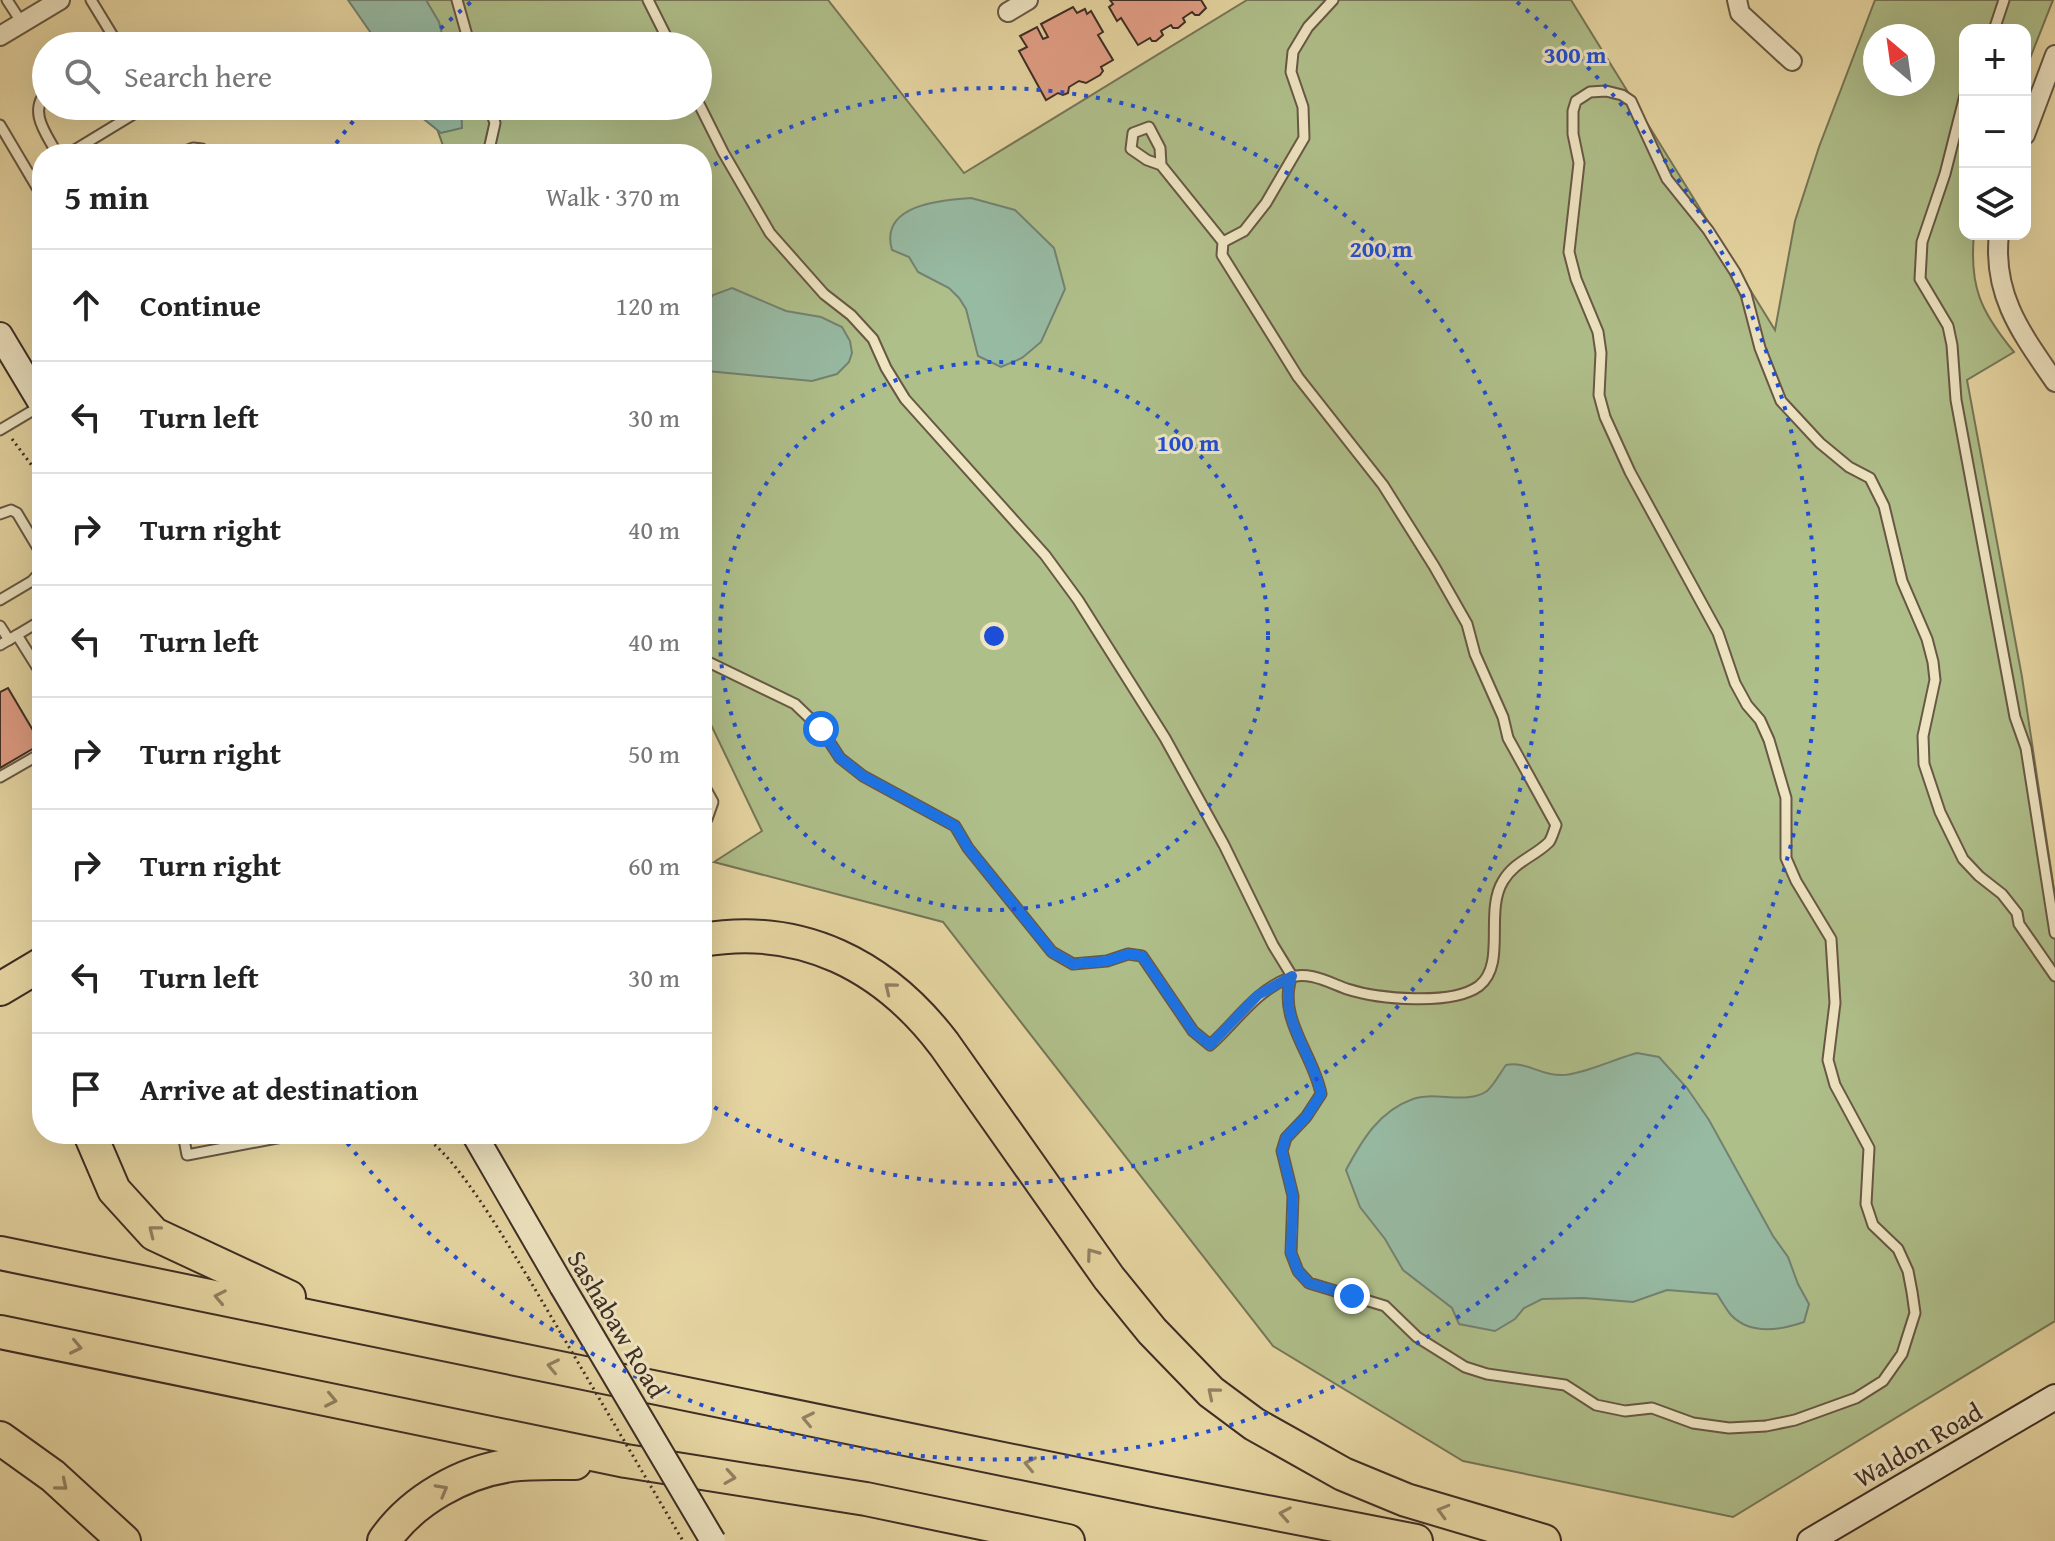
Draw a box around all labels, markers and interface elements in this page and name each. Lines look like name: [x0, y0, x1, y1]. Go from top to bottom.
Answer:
north arrow: [1863, 24, 1935, 96]
map controls: [1959, 24, 2031, 240]
button: +: [1959, 24, 2031, 96]
search box: [32, 32, 712, 120]
text: 300 m: [1543, 37, 1607, 72]
icon: search: [60, 54, 104, 98]
text: Search here: [124, 54, 272, 98]
button: −: [1959, 96, 2031, 168]
button: layers: [1959, 168, 2031, 240]
text: 5 min: [64, 172, 149, 221]
text: Walk · 370 m: [546, 177, 680, 216]
text: 200 m: [1349, 231, 1413, 266]
icon: ahead: [64, 283, 108, 327]
text: Continue: [140, 283, 261, 327]
text: 120 m: [615, 286, 680, 325]
icon: left: [64, 395, 108, 439]
text: Turn left: [140, 395, 259, 439]
text: 30 m: [628, 398, 680, 437]
text: 100 m: [1156, 425, 1220, 460]
icon: right: [64, 507, 108, 551]
text: Turn right: [140, 507, 281, 551]
text: 40 m: [628, 510, 680, 549]
icon: left: [64, 619, 108, 663]
text: Turn left: [140, 619, 259, 663]
text: 40 m: [628, 622, 680, 661]
centre of rings: [980, 622, 1008, 650]
route start: [803, 711, 839, 747]
icon: right: [64, 731, 108, 775]
text: Turn right: [140, 731, 281, 775]
text: 50 m: [628, 734, 680, 773]
icon: right: [64, 843, 108, 887]
text: Turn right: [140, 843, 281, 887]
text: 60 m: [628, 846, 680, 885]
icon: left: [64, 955, 108, 999]
text: Turn left: [140, 955, 259, 999]
text: 30 m: [628, 958, 680, 997]
one-way arrow: [884, 983, 899, 997]
icon: arrive: [64, 1067, 108, 1111]
text: Arrive at destination: [140, 1067, 418, 1111]
one-way arrow: [148, 1227, 163, 1241]
street label: Sashabaw Road: [558, 1242, 677, 1405]
one-way arrow: [1088, 1249, 1102, 1263]
route end: [1334, 1278, 1370, 1314]
one-way arrow: [213, 1290, 226, 1307]
one-way arrow: [70, 1338, 83, 1355]
one-way arrow: [547, 1358, 560, 1375]
one-way arrow: [1208, 1388, 1223, 1403]
one-way arrow: [324, 1391, 337, 1408]
street label: Waldon Road: [1846, 1392, 1989, 1497]
one-way arrow: [801, 1411, 814, 1428]
one-way arrow: [1023, 1456, 1037, 1473]
one-way arrow: [724, 1468, 737, 1485]
one-way arrow: [53, 1475, 68, 1490]
one-way arrow: [434, 1484, 448, 1500]
one-way arrow: [1436, 1503, 1450, 1520]
one-way arrow: [1278, 1507, 1292, 1524]

